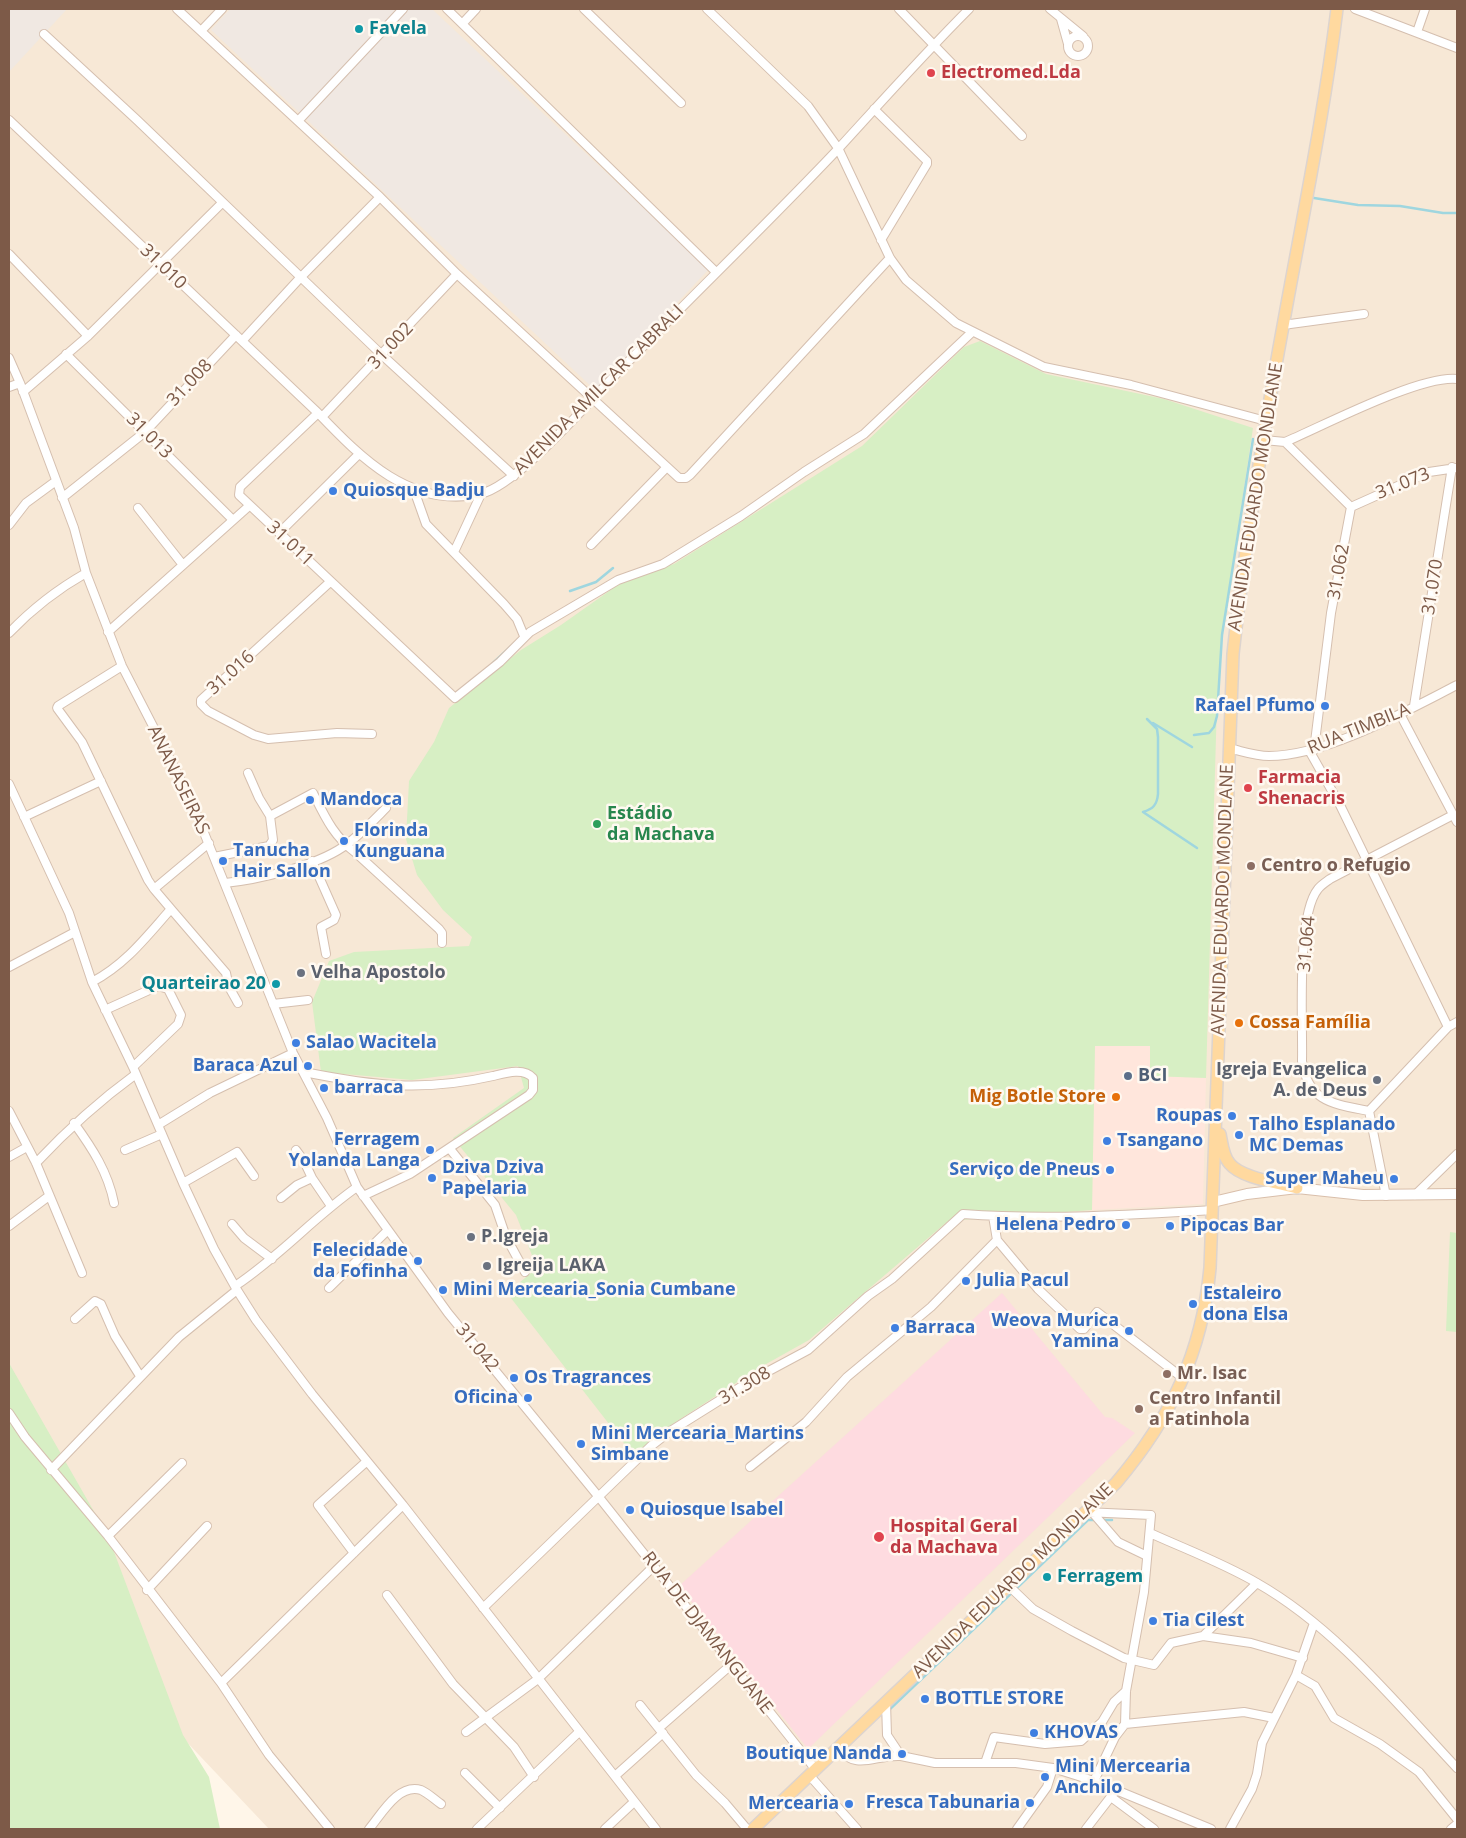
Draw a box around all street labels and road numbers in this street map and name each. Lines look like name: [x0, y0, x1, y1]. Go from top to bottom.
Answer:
street label: 31.010: [135, 240, 191, 294]
street label: AVENIDA AMILCAR CABRALI: [509, 300, 689, 480]
street label: 31.002: [364, 318, 418, 374]
street label: 31.008: [163, 355, 217, 411]
street label: AVENIDA EDUARDO MONDLANE: [1224, 361, 1288, 633]
street label: 31.013: [121, 408, 177, 464]
street label: 31.073: [1373, 463, 1433, 505]
street label: 31.011: [262, 517, 318, 571]
street label: 31.062: [1323, 542, 1355, 602]
street label: 31.070: [1418, 558, 1448, 616]
street label: 31.016: [203, 646, 259, 700]
street label: RUA TIMBILA: [1304, 699, 1414, 759]
street label: ANANASEIRAS: [142, 722, 214, 838]
street label: AVENIDA EDUARDO MONDLANE: [1207, 764, 1239, 1036]
street label: 31.064: [1294, 915, 1320, 973]
street label: 31.042: [451, 1319, 503, 1377]
street label: 31.308: [715, 1362, 775, 1410]
street label: AVENIDA EDUARDO MONDLANE: [908, 1479, 1118, 1683]
street label: RUA DE DJAMANGUANE: [637, 1548, 777, 1718]

